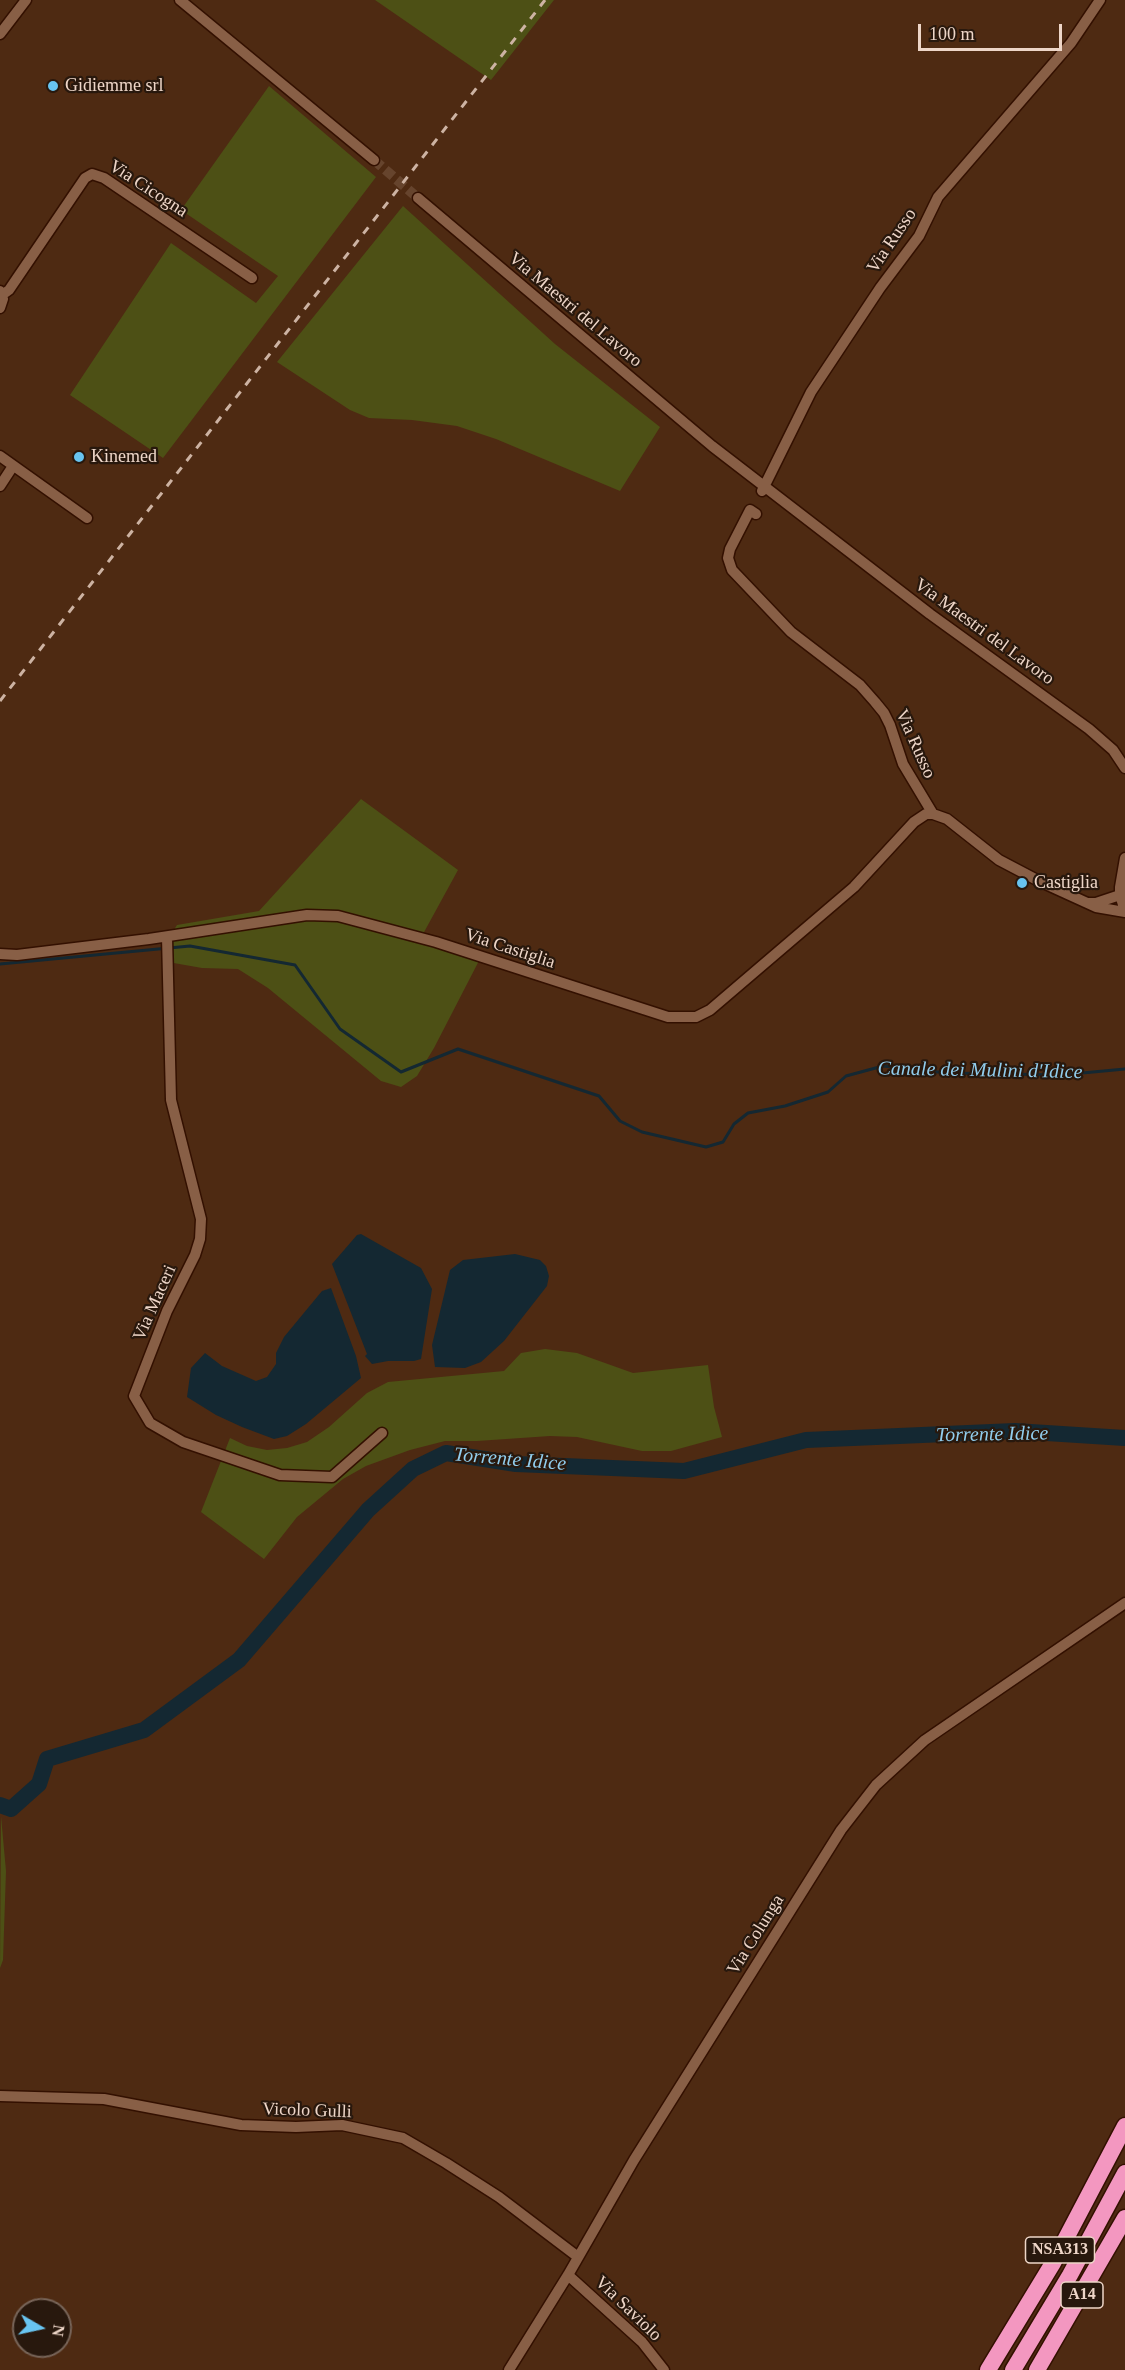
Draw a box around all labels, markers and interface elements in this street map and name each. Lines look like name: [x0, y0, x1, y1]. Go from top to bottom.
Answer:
scale bar: [921, 12, 1065, 50]
text: 100 m: [929, 24, 975, 44]
place label: Gidiemme srl: [65, 75, 163, 97]
marker: Gidiemme srl: [46, 79, 60, 93]
street label: Via Cicogna: [105, 156, 191, 222]
street label: Via Russo: [863, 205, 921, 277]
street label: Via Maestri del Lavoro: [504, 248, 646, 372]
place label: Kinemed: [91, 446, 157, 468]
marker: Kinemed: [72, 450, 86, 464]
street label: Via Maestri del Lavoro: [910, 574, 1058, 690]
street label: Via Russo: [890, 706, 940, 782]
place label: Castiglia: [1034, 872, 1098, 894]
marker: Castiglia: [1015, 876, 1029, 890]
street label: Via Castiglia: [462, 924, 558, 974]
water label: Canale dei Mulini d'Idice: [877, 1057, 1083, 1085]
street label: Via Maceri: [129, 1262, 181, 1344]
water label: Torrente Idice: [936, 1422, 1048, 1448]
water label: Torrente Idice: [453, 1443, 567, 1477]
street label: Via Colunga: [723, 1891, 789, 1979]
street label: Vicolo Gulli: [262, 2099, 352, 2123]
road number: NSA313: [1026, 2237, 1094, 2263]
street label: Via Saviolo: [590, 2272, 666, 2346]
road number: A14: [1061, 2282, 1103, 2308]
north arrow: [12, 2298, 72, 2358]
text: N: [49, 2324, 68, 2338]

